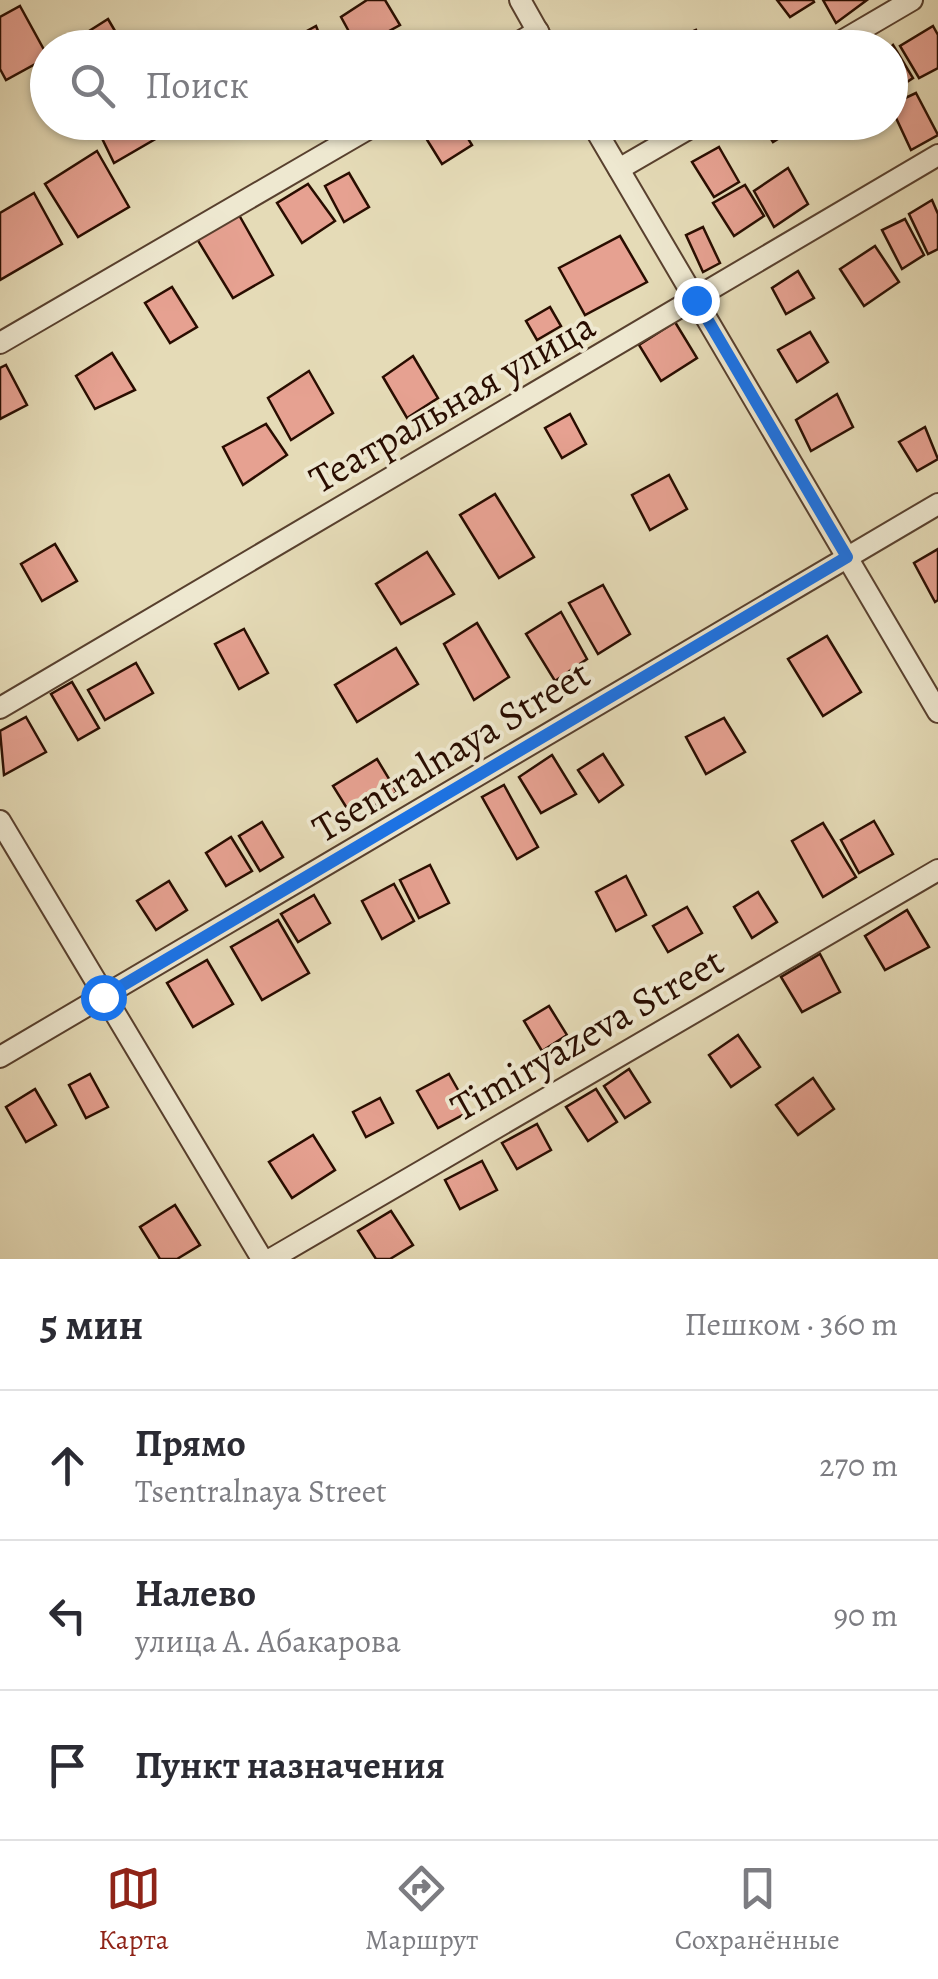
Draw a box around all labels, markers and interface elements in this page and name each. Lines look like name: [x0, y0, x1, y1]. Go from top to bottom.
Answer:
search box: [30, 30, 908, 140]
icon: search: [65, 58, 120, 113]
text: Поиск: [145, 59, 249, 111]
route end: [674, 278, 720, 324]
street label: Театральная улица: [299, 297, 606, 506]
street label: Tsentralnaya Street: [302, 646, 600, 856]
street label: Timiryazeva Street: [440, 934, 734, 1134]
route start: [81, 975, 127, 1021]
text: 5 мин: [40, 1296, 143, 1353]
text: Пешком · 360 m: [684, 1302, 898, 1346]
text: Прямо: [135, 1417, 246, 1469]
icon: ahead: [40, 1438, 95, 1493]
text: 270 m: [819, 1443, 898, 1487]
text: Tsentralnaya Street: [135, 1469, 387, 1513]
text: Налево: [135, 1567, 256, 1619]
icon: left: [40, 1588, 95, 1643]
text: 90 m: [833, 1593, 898, 1637]
text: улица А. Абакарова: [135, 1619, 401, 1663]
icon: arrive: [40, 1738, 95, 1793]
text: Пункт назначения: [135, 1739, 445, 1791]
tab: Карта: [98, 1861, 169, 1959]
tab: Маршрут: [365, 1861, 478, 1959]
tab: Сохранённые: [675, 1861, 840, 1959]

